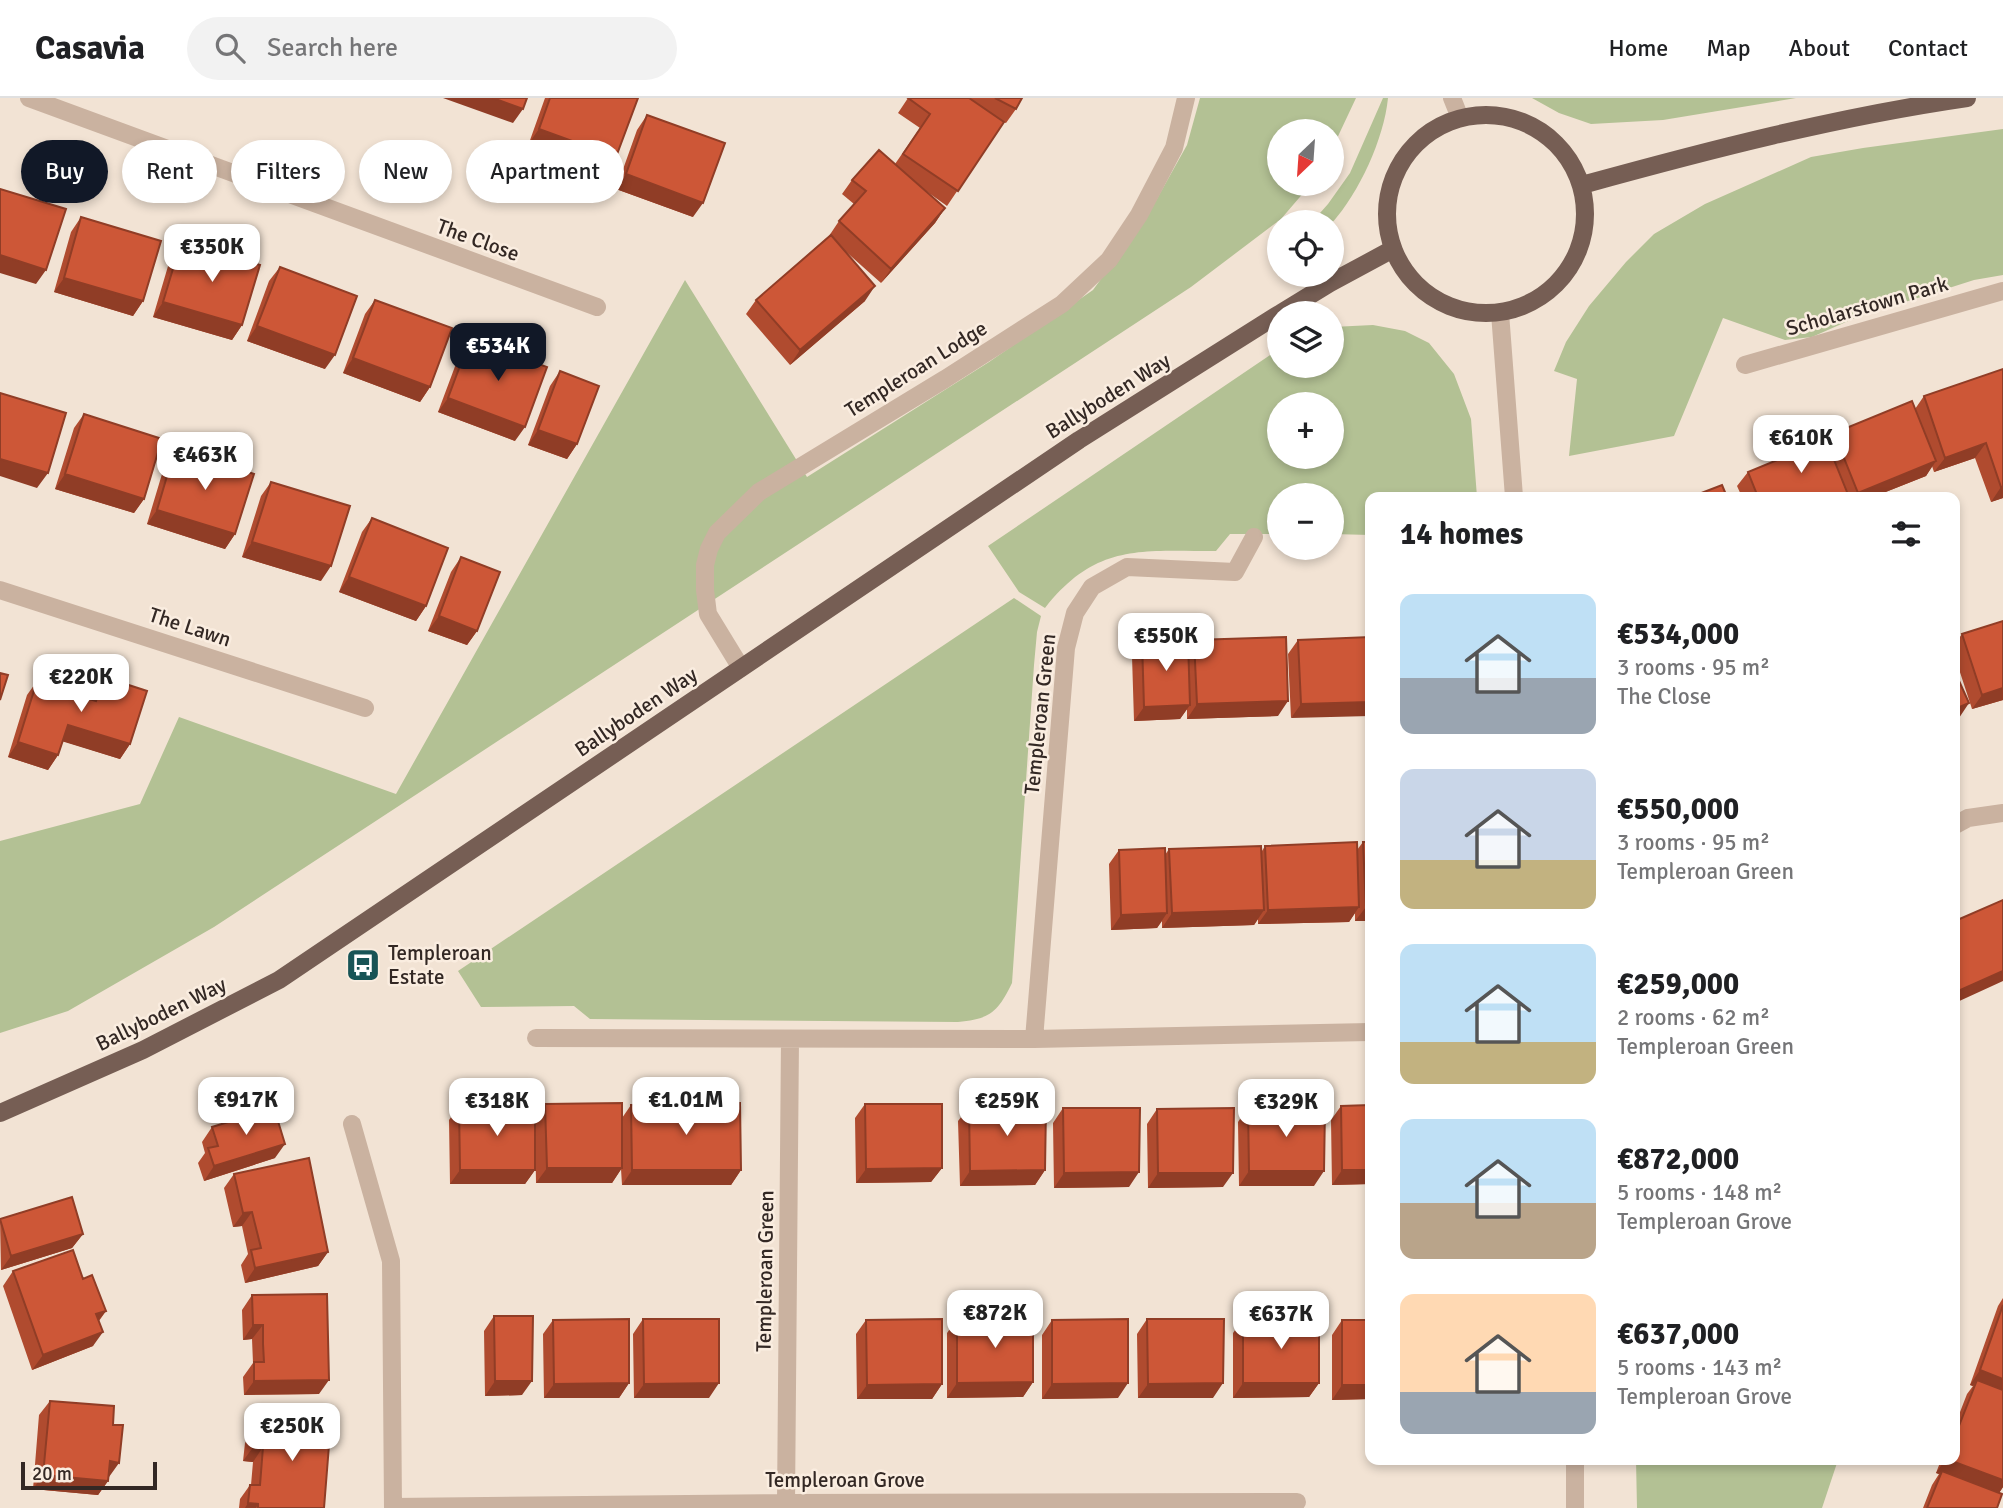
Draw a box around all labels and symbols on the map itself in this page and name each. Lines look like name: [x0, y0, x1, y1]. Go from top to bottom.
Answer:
north arrow: [1267, 119, 1344, 196]
street label: The Close: [433, 213, 523, 267]
pin: €350K: [163, 225, 261, 284]
street label: Scholarstown Park: [1783, 270, 1951, 342]
street label: Templeroan Lodge: [840, 315, 992, 423]
pin: €534K: [449, 324, 547, 383]
street label: Ballyboden Way: [1041, 347, 1175, 445]
pin: €610K: [1752, 416, 1850, 475]
pin: €463K: [156, 432, 254, 492]
street label: The Lawn: [146, 602, 234, 652]
pin: €550K: [1117, 614, 1215, 673]
street label: Templeroan Green: [1019, 632, 1061, 796]
pin: €220K: [32, 654, 130, 714]
street label: Ballyboden Way: [570, 661, 702, 762]
place label: Templeroan Estate: [388, 940, 492, 990]
bus stop icon: Templeroan Estate: [344, 946, 382, 984]
street label: Ballyboden Way: [91, 971, 231, 1057]
pin: €917K: [197, 1077, 295, 1137]
pin: €1.01M: [629, 1077, 743, 1137]
pin: €318K: [448, 1079, 546, 1138]
pin: €259K: [958, 1079, 1056, 1138]
pin: €329K: [1237, 1080, 1335, 1139]
street label: Templeroan Green: [751, 1190, 779, 1352]
pin: €872K: [946, 1290, 1044, 1350]
pin: €637K: [1232, 1292, 1330, 1351]
pin: €250K: [243, 1404, 341, 1463]
scale bar: [21, 1459, 158, 1491]
street label: Templeroan Grove: [765, 1467, 925, 1493]

